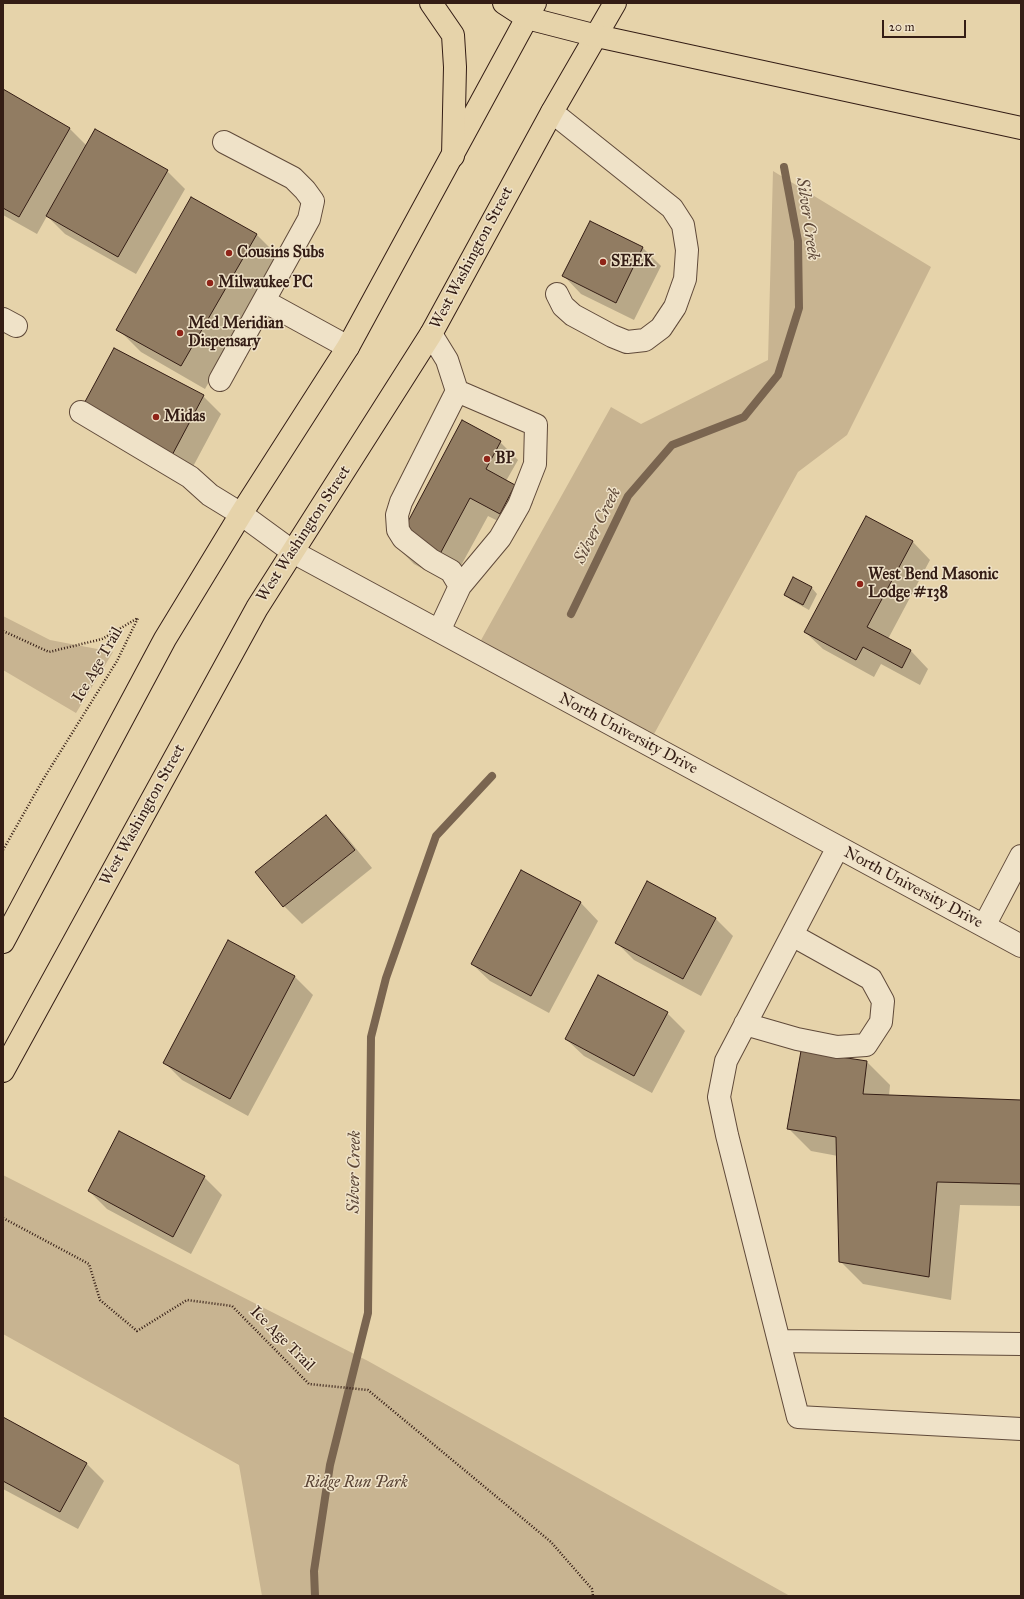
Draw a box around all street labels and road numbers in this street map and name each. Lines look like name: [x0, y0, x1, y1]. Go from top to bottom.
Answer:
street label: West Washington Street: [426, 184, 518, 332]
street label: West Washington Street: [253, 462, 355, 606]
street label: Ice Age Trail: [69, 624, 127, 706]
street label: North University Drive: [555, 689, 701, 779]
street label: West Washington Street: [96, 741, 190, 889]
street label: North University Drive: [840, 843, 986, 933]
street label: Ice Age Trail: [246, 1303, 318, 1375]

